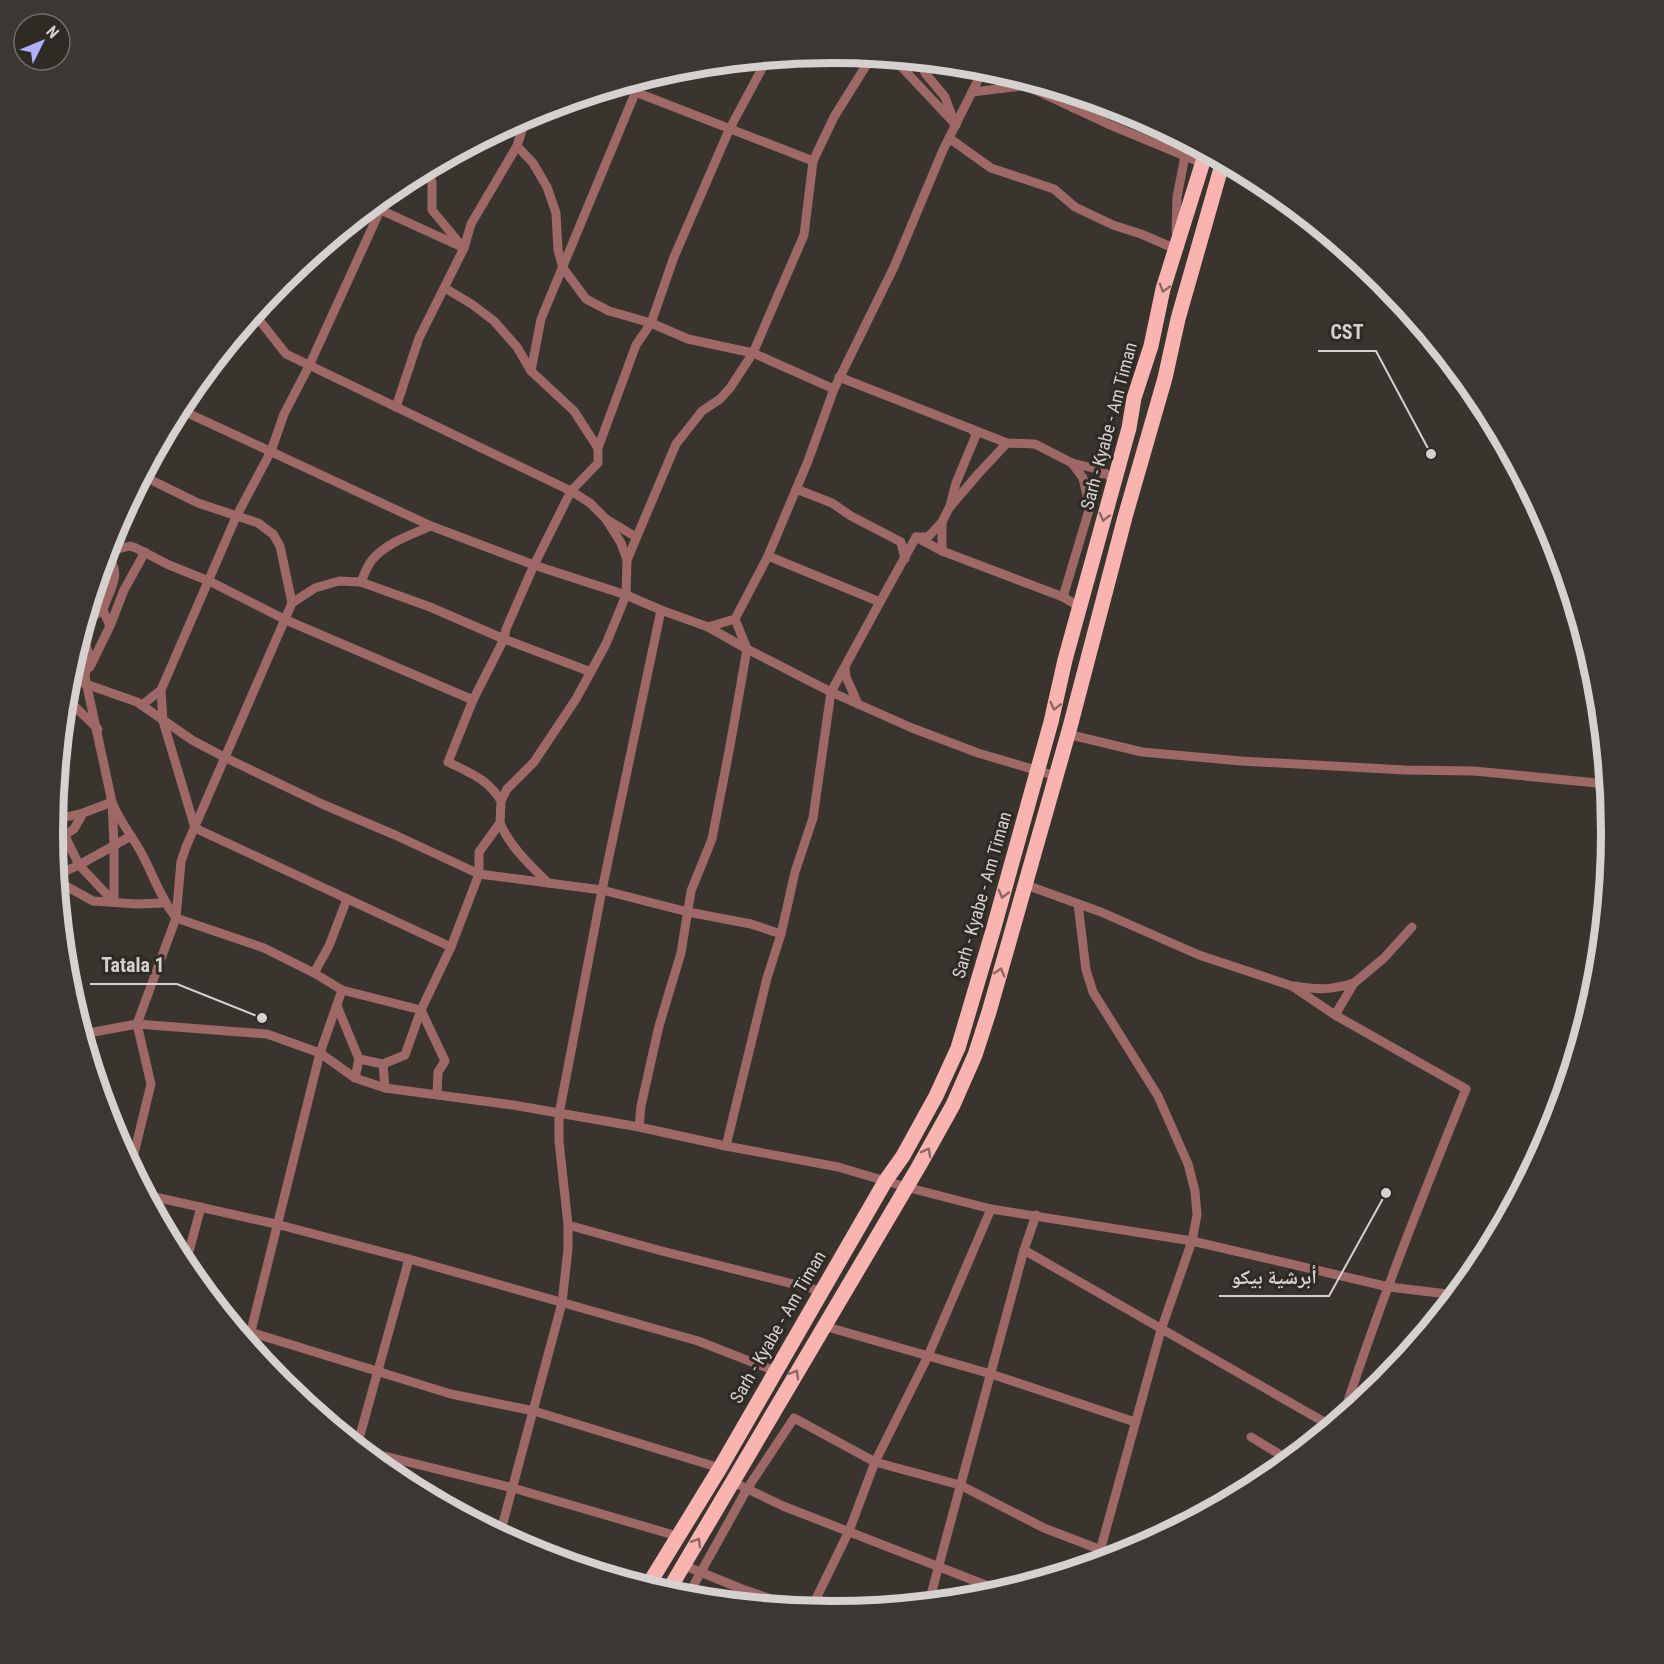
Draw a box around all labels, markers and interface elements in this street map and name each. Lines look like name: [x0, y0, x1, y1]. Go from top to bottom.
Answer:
north arrow: [12, 12, 72, 72]
text: N: [42, 22, 63, 42]
one-way arrow: [1159, 282, 1171, 293]
callout: CST: [1318, 313, 1376, 351]
text: CST: [1330, 320, 1364, 344]
street label: Sarh - Kyabe - Am Timan: [1076, 340, 1141, 512]
one-way arrow: [1099, 511, 1111, 522]
one-way arrow: [1049, 701, 1062, 711]
street label: Sarh - Kyabe - Am Timan: [948, 809, 1015, 981]
one-way arrow: [998, 889, 1011, 899]
callout: Tatala 1: [90, 946, 177, 984]
text: Tatala 1: [101, 953, 165, 977]
one-way arrow: [993, 967, 1005, 978]
one-way arrow: [920, 1148, 931, 1158]
street label: Sarh - Kyabe - Am Timan: [725, 1247, 830, 1407]
callout: أبرشية بيكو: [1219, 1258, 1329, 1296]
text: أبرشية بيكو: [1231, 1264, 1317, 1289]
one-way arrow: [788, 1370, 800, 1380]
one-way arrow: [689, 1538, 701, 1548]

